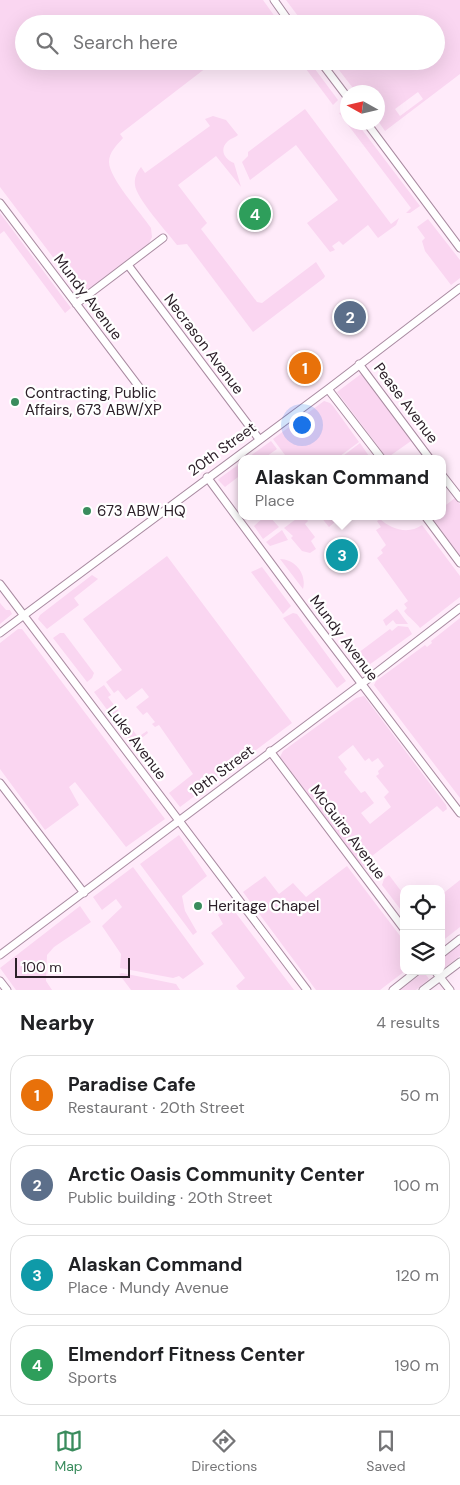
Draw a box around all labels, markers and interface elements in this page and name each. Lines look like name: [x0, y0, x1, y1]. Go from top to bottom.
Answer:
search box: [15, 15, 445, 70]
icon: search: [33, 29, 61, 57]
text: Search here: [73, 30, 178, 55]
north arrow: [340, 85, 385, 130]
pin: 4: [239, 195, 271, 233]
street label: Mundy Avenue: [49, 250, 127, 344]
street label: Necrason Avenue: [160, 290, 248, 398]
pin: 2: [334, 298, 366, 336]
pin: 1: [289, 349, 321, 387]
street label: Pease Avenue: [369, 359, 443, 447]
place label: Contracting, Public Affairs, 673 ABW/XP: [25, 383, 162, 420]
marker: Contracting, Public Affairs, 673 ABW/XP: [9, 396, 21, 408]
your location: [289, 412, 315, 438]
street label: 20th Street: [184, 417, 260, 481]
popup: [238, 455, 446, 520]
text: Alaskan Command: [255, 465, 429, 490]
text: Place: [255, 490, 295, 511]
place label: 673 ABW HQ: [97, 501, 186, 521]
marker: 673 ABW HQ: [81, 505, 93, 517]
pin: 3: [326, 536, 358, 574]
street label: Mundy Avenue: [305, 591, 383, 685]
street label: Luke Avenue: [103, 702, 171, 784]
street label: 19th Street: [186, 740, 258, 802]
street label: McGuire Avenue: [306, 781, 390, 883]
map controls: [400, 885, 445, 975]
button: locate: [400, 885, 445, 930]
place label: Heritage Chapel: [208, 896, 319, 916]
marker: Heritage Chapel: [192, 900, 204, 912]
button: layers: [400, 930, 445, 975]
scale bar: [15, 955, 130, 978]
text: 100 m: [22, 958, 62, 976]
text: Nearby: [20, 1009, 94, 1037]
text: 4 results: [376, 1012, 440, 1033]
text: Paradise Cafe: [68, 1072, 196, 1097]
text: 1: [34, 1085, 40, 1106]
text: 50 m: [400, 1085, 439, 1106]
text: Restaurant · 20th Street: [68, 1097, 245, 1118]
text: Arctic Oasis Community Center: [68, 1162, 364, 1187]
text: 2: [32, 1175, 42, 1196]
text: 100 m: [394, 1175, 439, 1196]
text: Public building · 20th Street: [68, 1187, 273, 1208]
text: Alaskan Command: [68, 1252, 242, 1277]
text: 3: [32, 1265, 42, 1286]
text: 120 m: [395, 1265, 439, 1286]
text: Place · Mundy Avenue: [68, 1277, 229, 1298]
text: Elmendorf Fitness Center: [68, 1342, 305, 1367]
text: 4: [32, 1355, 42, 1376]
text: 190 m: [395, 1355, 439, 1376]
text: Sports: [68, 1367, 117, 1388]
tab: Map: [54, 1427, 83, 1475]
tab: Directions: [192, 1427, 257, 1475]
tab: Saved: [366, 1427, 406, 1475]

